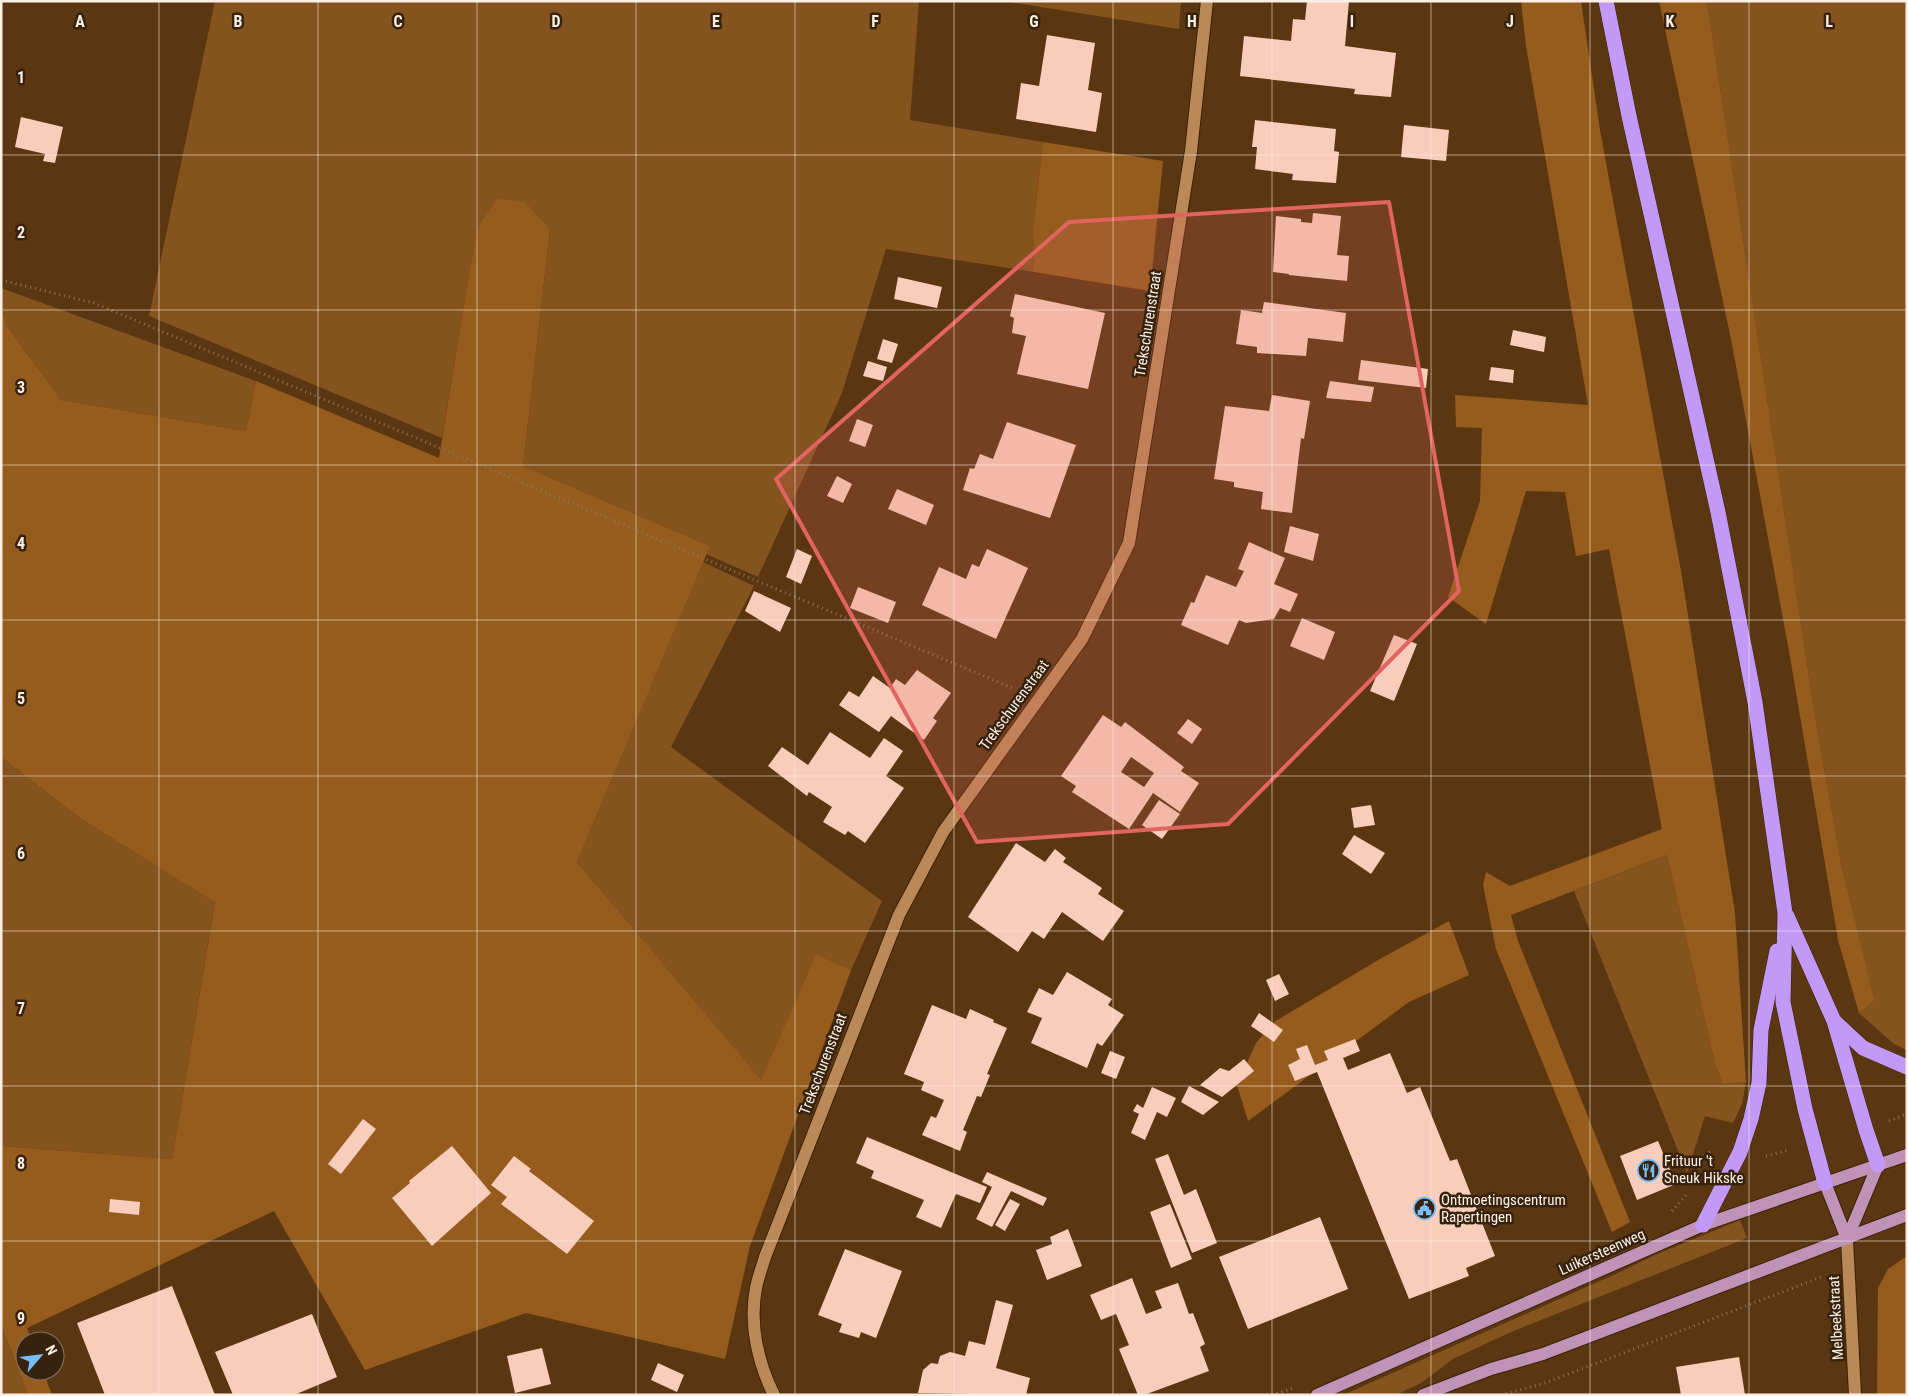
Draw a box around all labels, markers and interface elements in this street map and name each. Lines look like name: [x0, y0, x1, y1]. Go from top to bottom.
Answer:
text: A: [75, 12, 85, 31]
text: B: [234, 12, 243, 31]
text: C: [393, 12, 403, 31]
text: D: [551, 12, 561, 31]
text: E: [712, 12, 720, 31]
text: F: [871, 12, 879, 31]
text: G: [1029, 12, 1039, 31]
text: H: [1187, 12, 1197, 31]
text: I: [1350, 12, 1354, 31]
text: J: [1506, 12, 1514, 31]
text: K: [1666, 12, 1675, 31]
text: L: [1825, 12, 1833, 31]
text: 1: [17, 68, 25, 87]
text: 2: [17, 223, 25, 242]
street label: Trekschurenstraat: [1131, 270, 1165, 378]
text: 3: [17, 378, 25, 397]
text: 4: [17, 534, 25, 553]
street label: Trekschurenstraat: [975, 656, 1053, 754]
text: 5: [17, 689, 25, 708]
text: 6: [17, 844, 25, 863]
text: 7: [17, 999, 25, 1018]
street label: Trekschurenstraat: [795, 1011, 851, 1117]
place label: Frituur 't Sneuk Hikske: [1664, 1152, 1744, 1187]
text: 8: [17, 1154, 25, 1173]
restaurant icon: Frituur 't Sneuk Hikske: [1636, 1158, 1660, 1182]
place label: Ontmoetingscentrum Rapertingen: [1441, 1191, 1566, 1226]
public building icon: Ontmoetingscentrum Rapertingen: [1413, 1197, 1437, 1221]
street label: Luikersteenweg: [1556, 1225, 1648, 1279]
street label: Melbeekstraat: [1825, 1275, 1847, 1361]
text: 9: [17, 1309, 25, 1328]
north arrow: [15, 1331, 65, 1381]
text: N: [42, 1342, 61, 1357]

